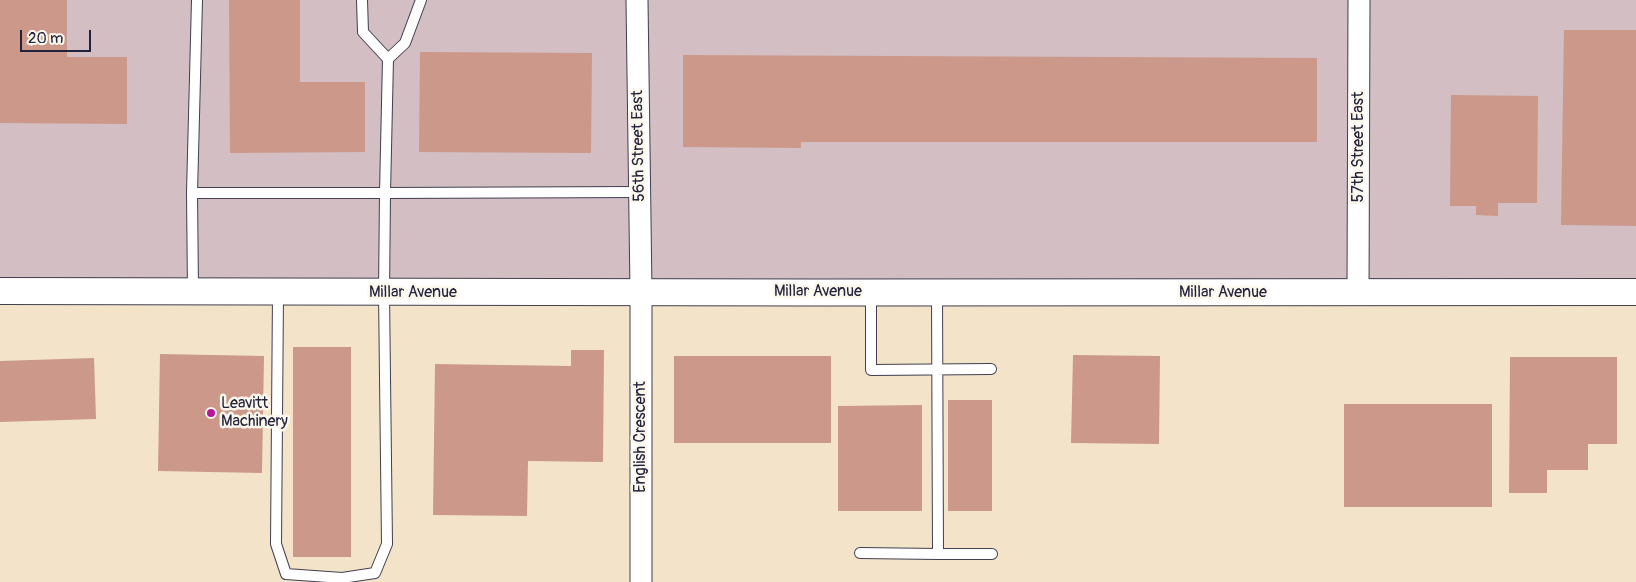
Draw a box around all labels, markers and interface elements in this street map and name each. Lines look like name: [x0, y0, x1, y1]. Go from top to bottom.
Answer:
scale bar: [22, 20, 94, 52]
text: 20 m: [28, 29, 63, 48]
street label: 56th Street East: [628, 90, 650, 202]
street label: 57th Street East: [1349, 92, 1369, 202]
street label: Millar Avenue: [774, 282, 862, 302]
street label: Millar Avenue: [369, 283, 457, 303]
street label: Millar Avenue: [1179, 283, 1267, 303]
street label: English Crescent: [631, 381, 651, 493]
place label: Leavitt Machinery: [221, 394, 288, 432]
marker: Leavitt Machinery: [205, 407, 217, 419]

